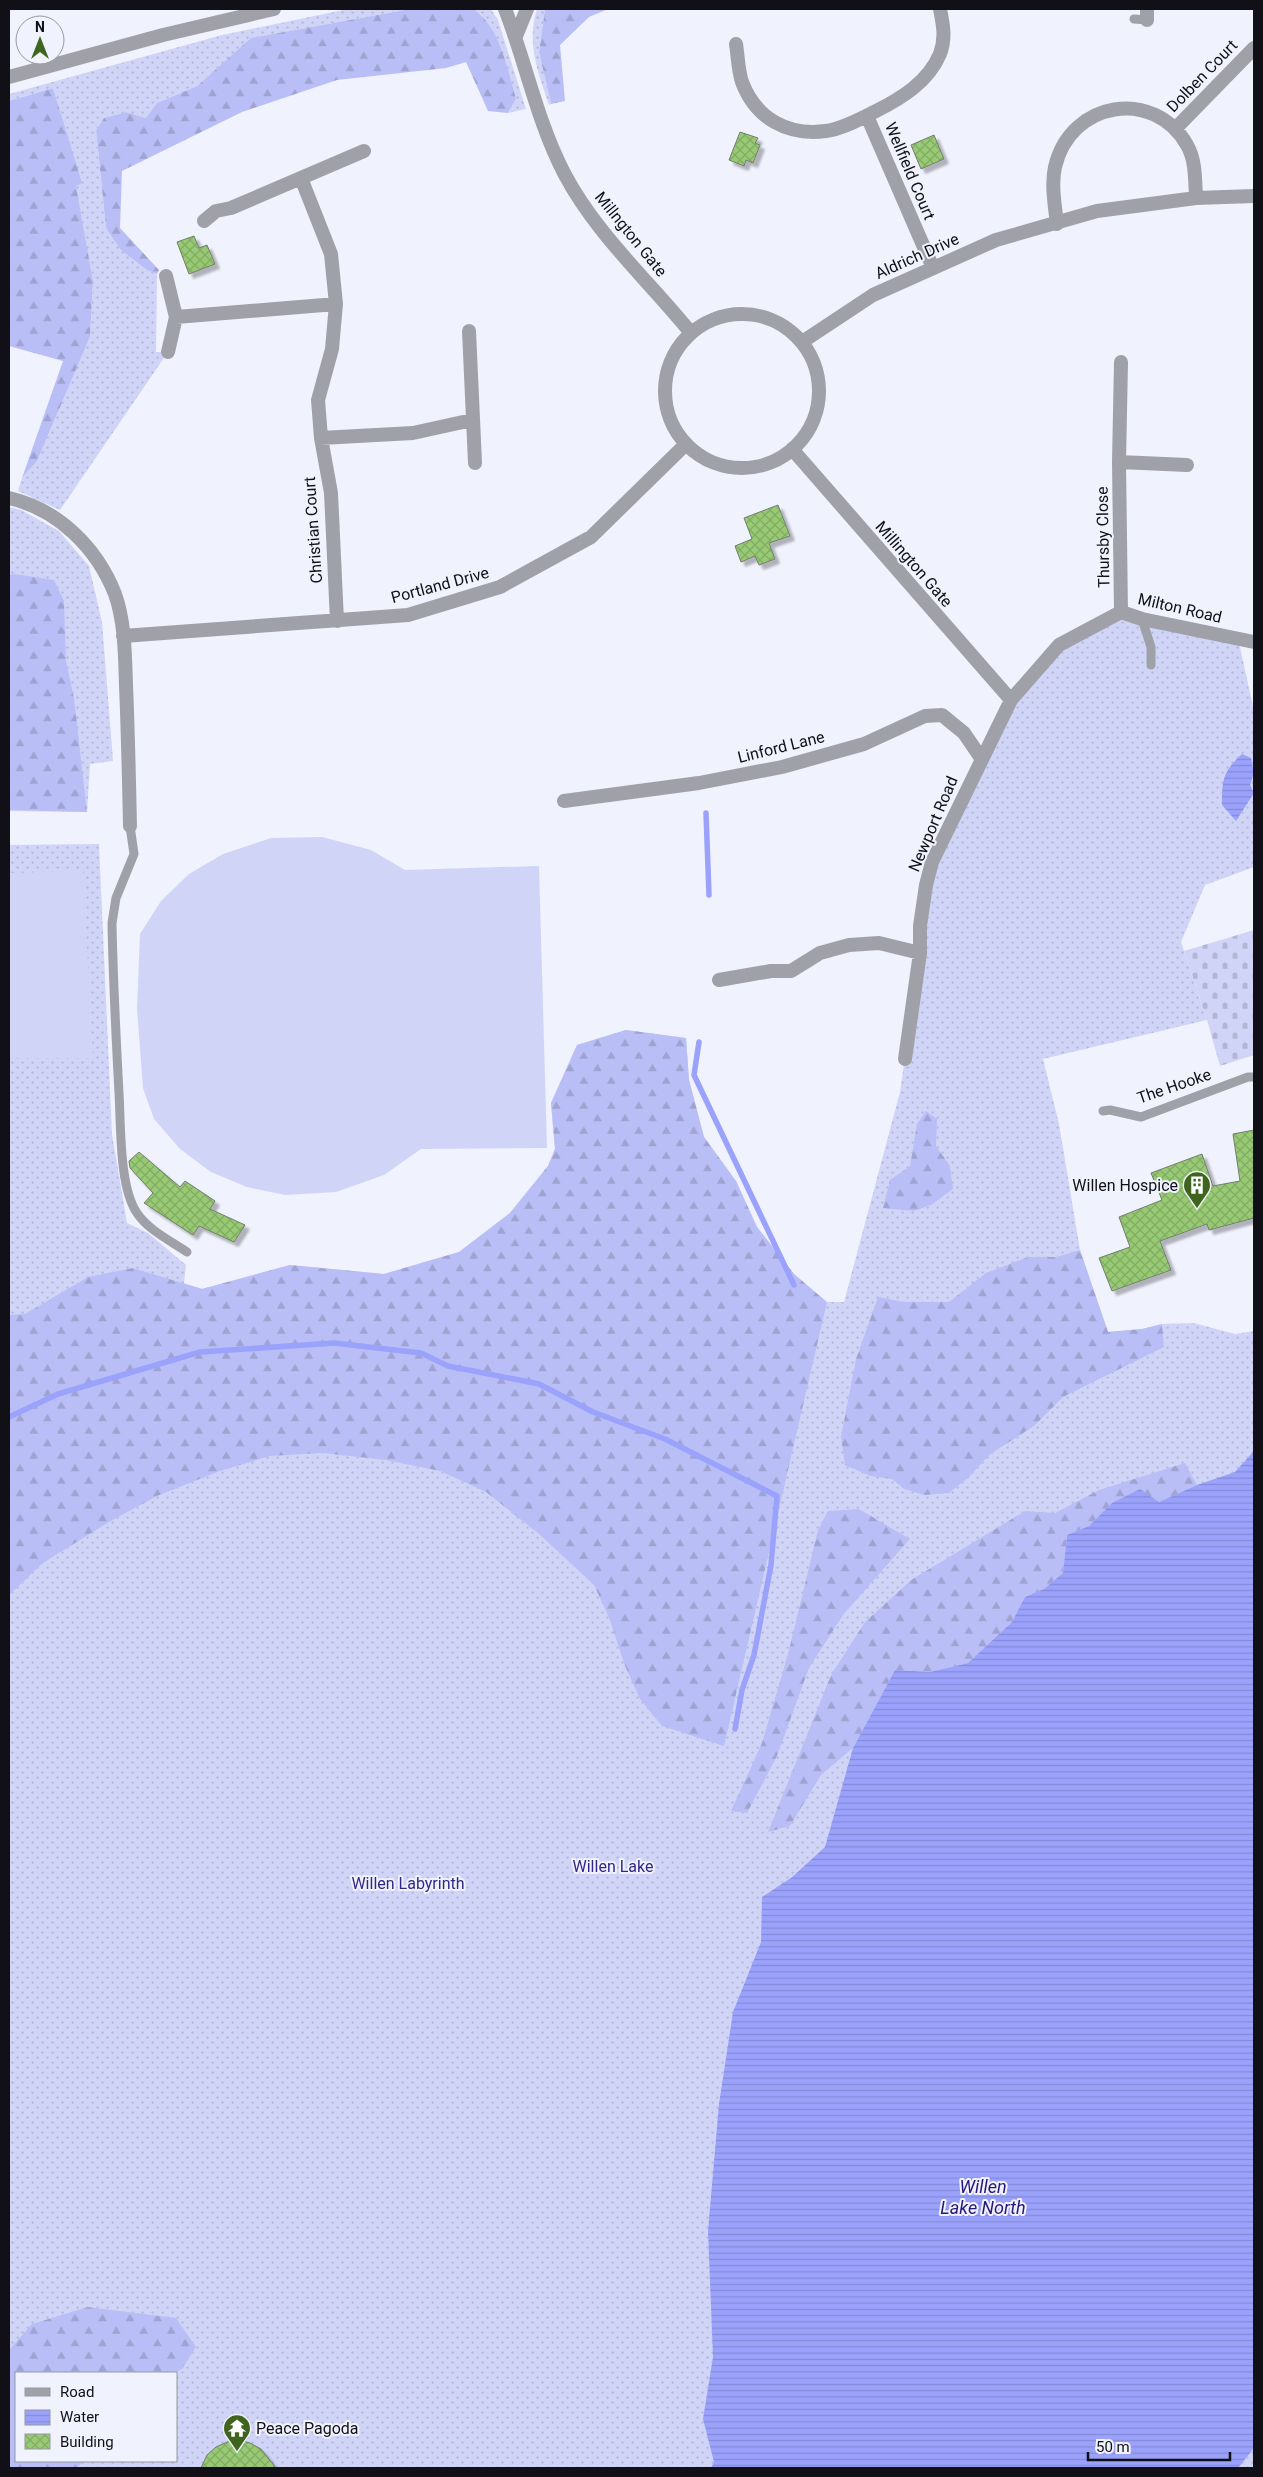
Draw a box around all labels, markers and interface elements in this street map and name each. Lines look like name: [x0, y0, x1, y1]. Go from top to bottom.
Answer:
north arrow: [15, 15, 65, 65]
text: N: [35, 19, 45, 35]
street label: Dolben Court: [1163, 36, 1241, 116]
street label: Wellfield Court: [881, 119, 939, 223]
street label: Millngton Gate: [591, 188, 671, 280]
street label: Aldrich Drive: [872, 229, 962, 283]
street label: Christian Court: [300, 476, 326, 584]
street label: Thursby Close: [1093, 486, 1113, 588]
street label: Millington Gate: [872, 517, 956, 611]
street label: Portland Drive: [389, 563, 491, 607]
street label: Milton Road: [1136, 589, 1224, 627]
street label: Linford Lane: [736, 727, 826, 767]
street label: Newport Road: [904, 773, 962, 875]
street label: The Hooke: [1135, 1064, 1213, 1108]
building icon: Willen Hospice: [1182, 1170, 1212, 1209]
place label: Willen Hospice: [1072, 1176, 1178, 1195]
park label: Willen Lake: [573, 1857, 653, 1876]
park label: Willen Labyrinth: [351, 1874, 465, 1893]
water label: Willen Lake North: [940, 2176, 1026, 2218]
legend: [15, 2372, 178, 2462]
text: Road: [60, 2383, 94, 2401]
text: Water: [60, 2408, 99, 2426]
temple icon: Peace Pagoda: [222, 2413, 252, 2452]
place label: Peace Pagoda: [256, 2419, 359, 2438]
scale bar: [1088, 2430, 1230, 2462]
text: Building: [60, 2433, 114, 2451]
text: 50 m: [1096, 2438, 1130, 2456]

